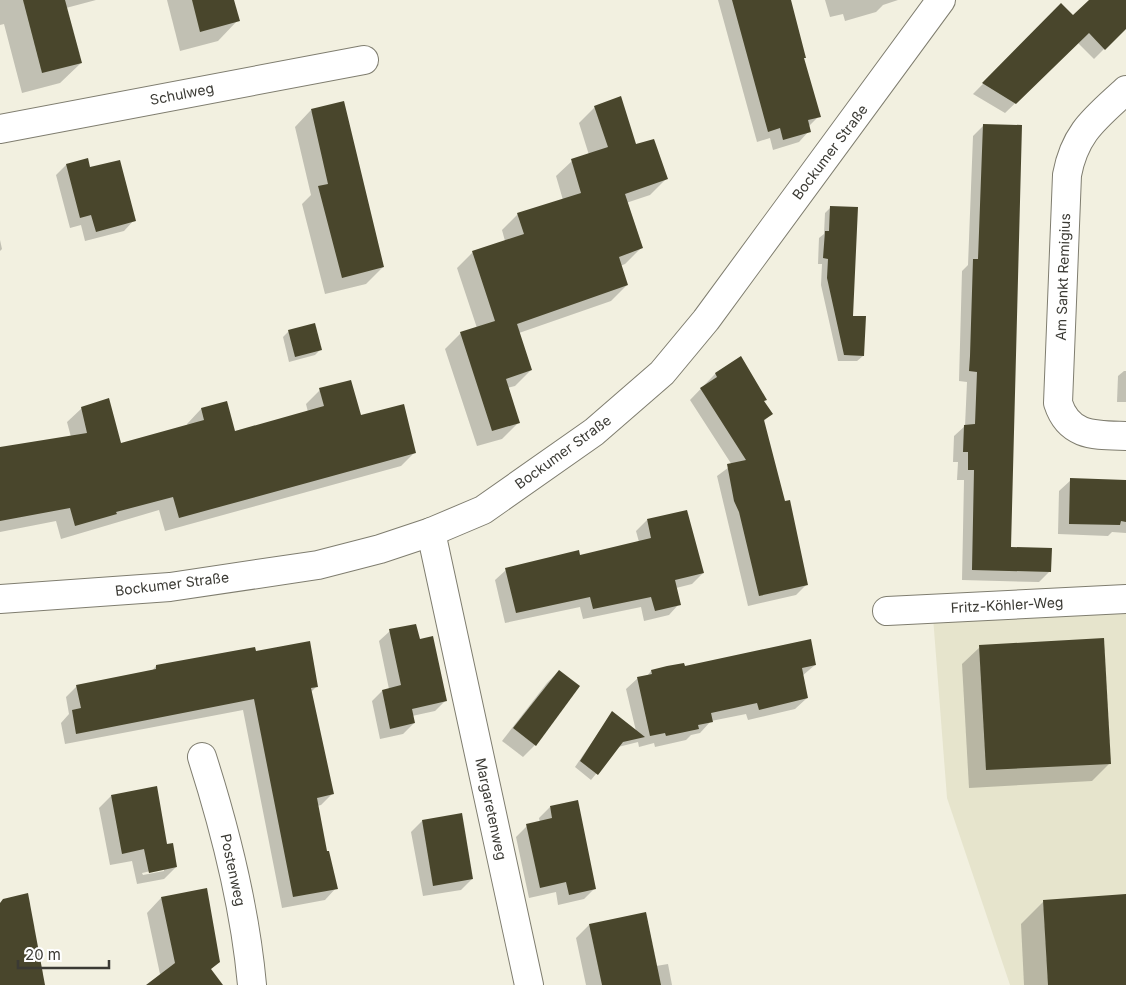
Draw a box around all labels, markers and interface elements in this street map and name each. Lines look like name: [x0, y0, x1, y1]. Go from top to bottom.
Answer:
street label: Schulweg: [148, 79, 215, 108]
street label: Bockumer Straße: [788, 101, 871, 203]
street label: Am Sankt Remigius: [1052, 213, 1073, 341]
street label: Bockumer Straße: [511, 411, 614, 492]
street label: Bockumer Straße: [114, 568, 230, 599]
street label: Fritz-Köhler-Weg: [950, 593, 1064, 616]
street label: Margaretenweg: [472, 756, 511, 862]
street label: Postenweg: [218, 832, 249, 908]
scale bar: [18, 938, 109, 970]
text: 20 m: [25, 945, 61, 964]

